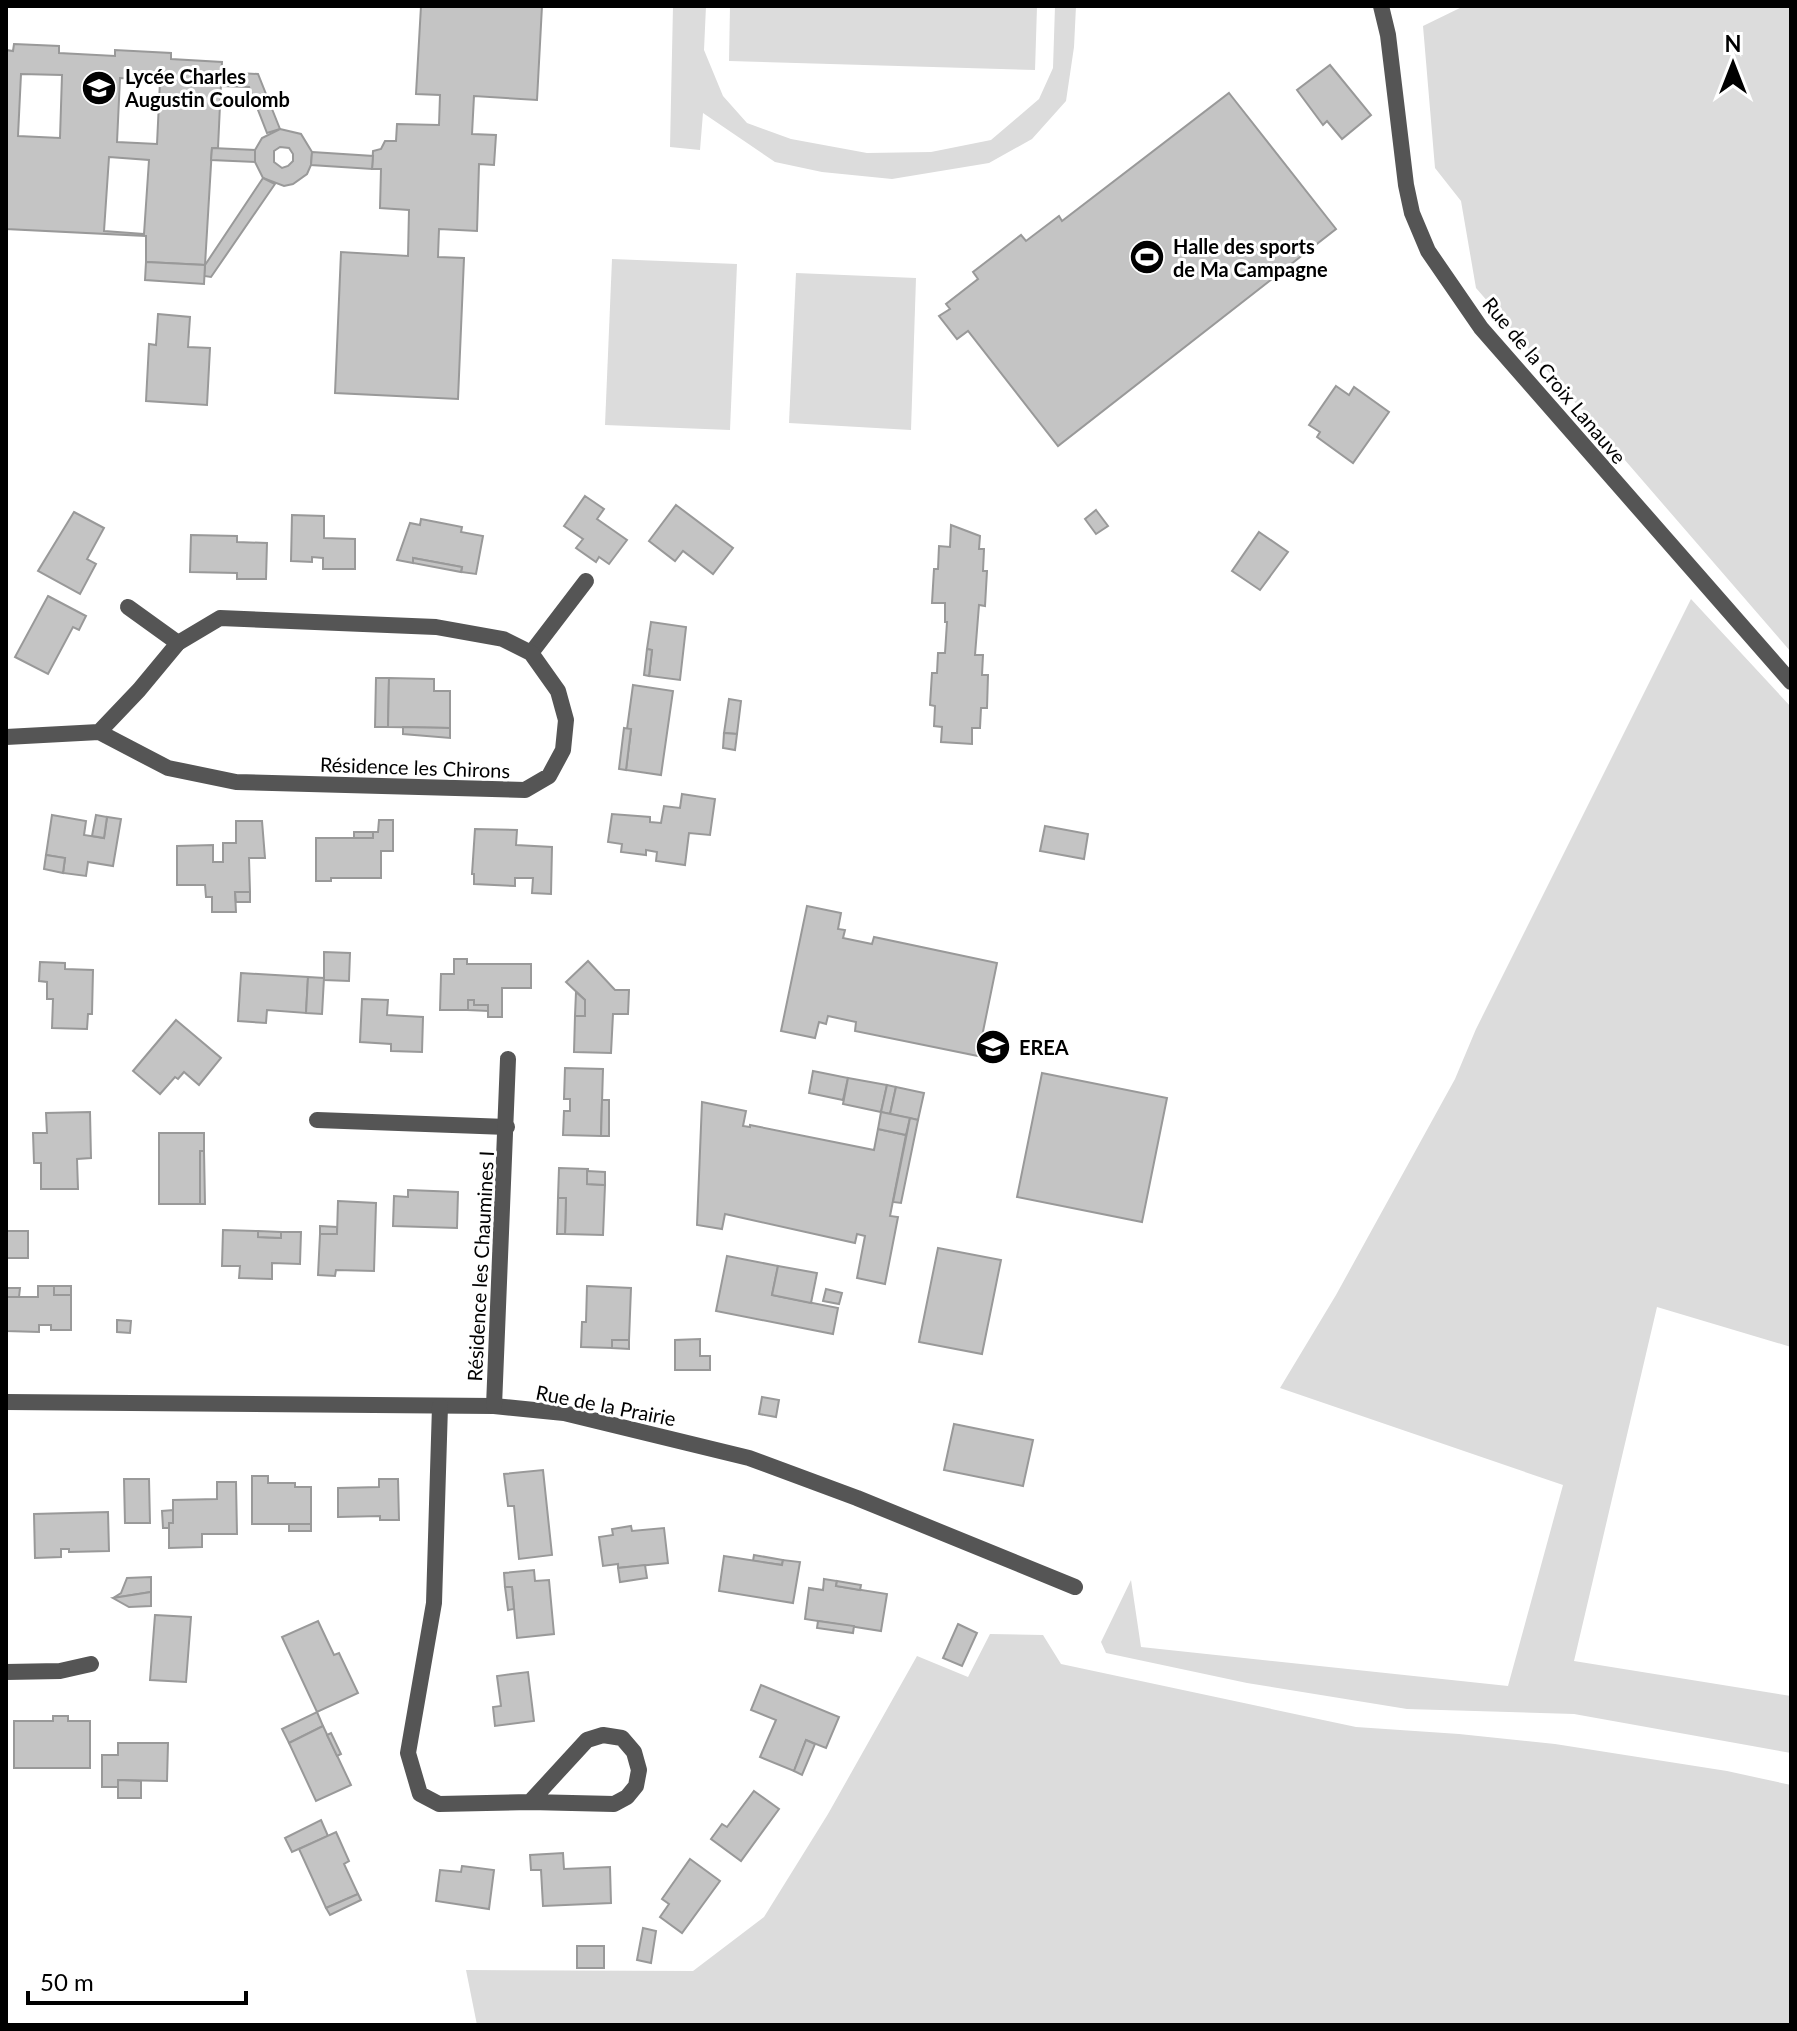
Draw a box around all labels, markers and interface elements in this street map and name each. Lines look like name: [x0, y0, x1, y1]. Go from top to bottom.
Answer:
north arrow: [1693, 24, 1773, 104]
text: N: [1725, 30, 1741, 57]
place label: Lycée Charles Augustin Coulomb: [124, 64, 290, 111]
school or university icon: Lycée Charles Augustin Coulomb: [80, 69, 118, 107]
place label: Halle des sports de Ma Campagne: [1173, 234, 1328, 281]
sports icon: Halle des sports de Ma Campagne: [1128, 238, 1166, 276]
street label: Rue de la Croix Lanauve: [1478, 292, 1632, 468]
street label: Résidence les Chirons: [319, 752, 511, 782]
school or university icon: EREA: [974, 1028, 1012, 1066]
place label: EREA: [1019, 1035, 1069, 1059]
street label: Résidence les Chaumines I: [462, 1150, 498, 1382]
street label: Rue de la Prairie: [534, 1380, 678, 1430]
scale bar: [28, 1955, 246, 2005]
text: 50 m: [40, 1967, 94, 1996]

